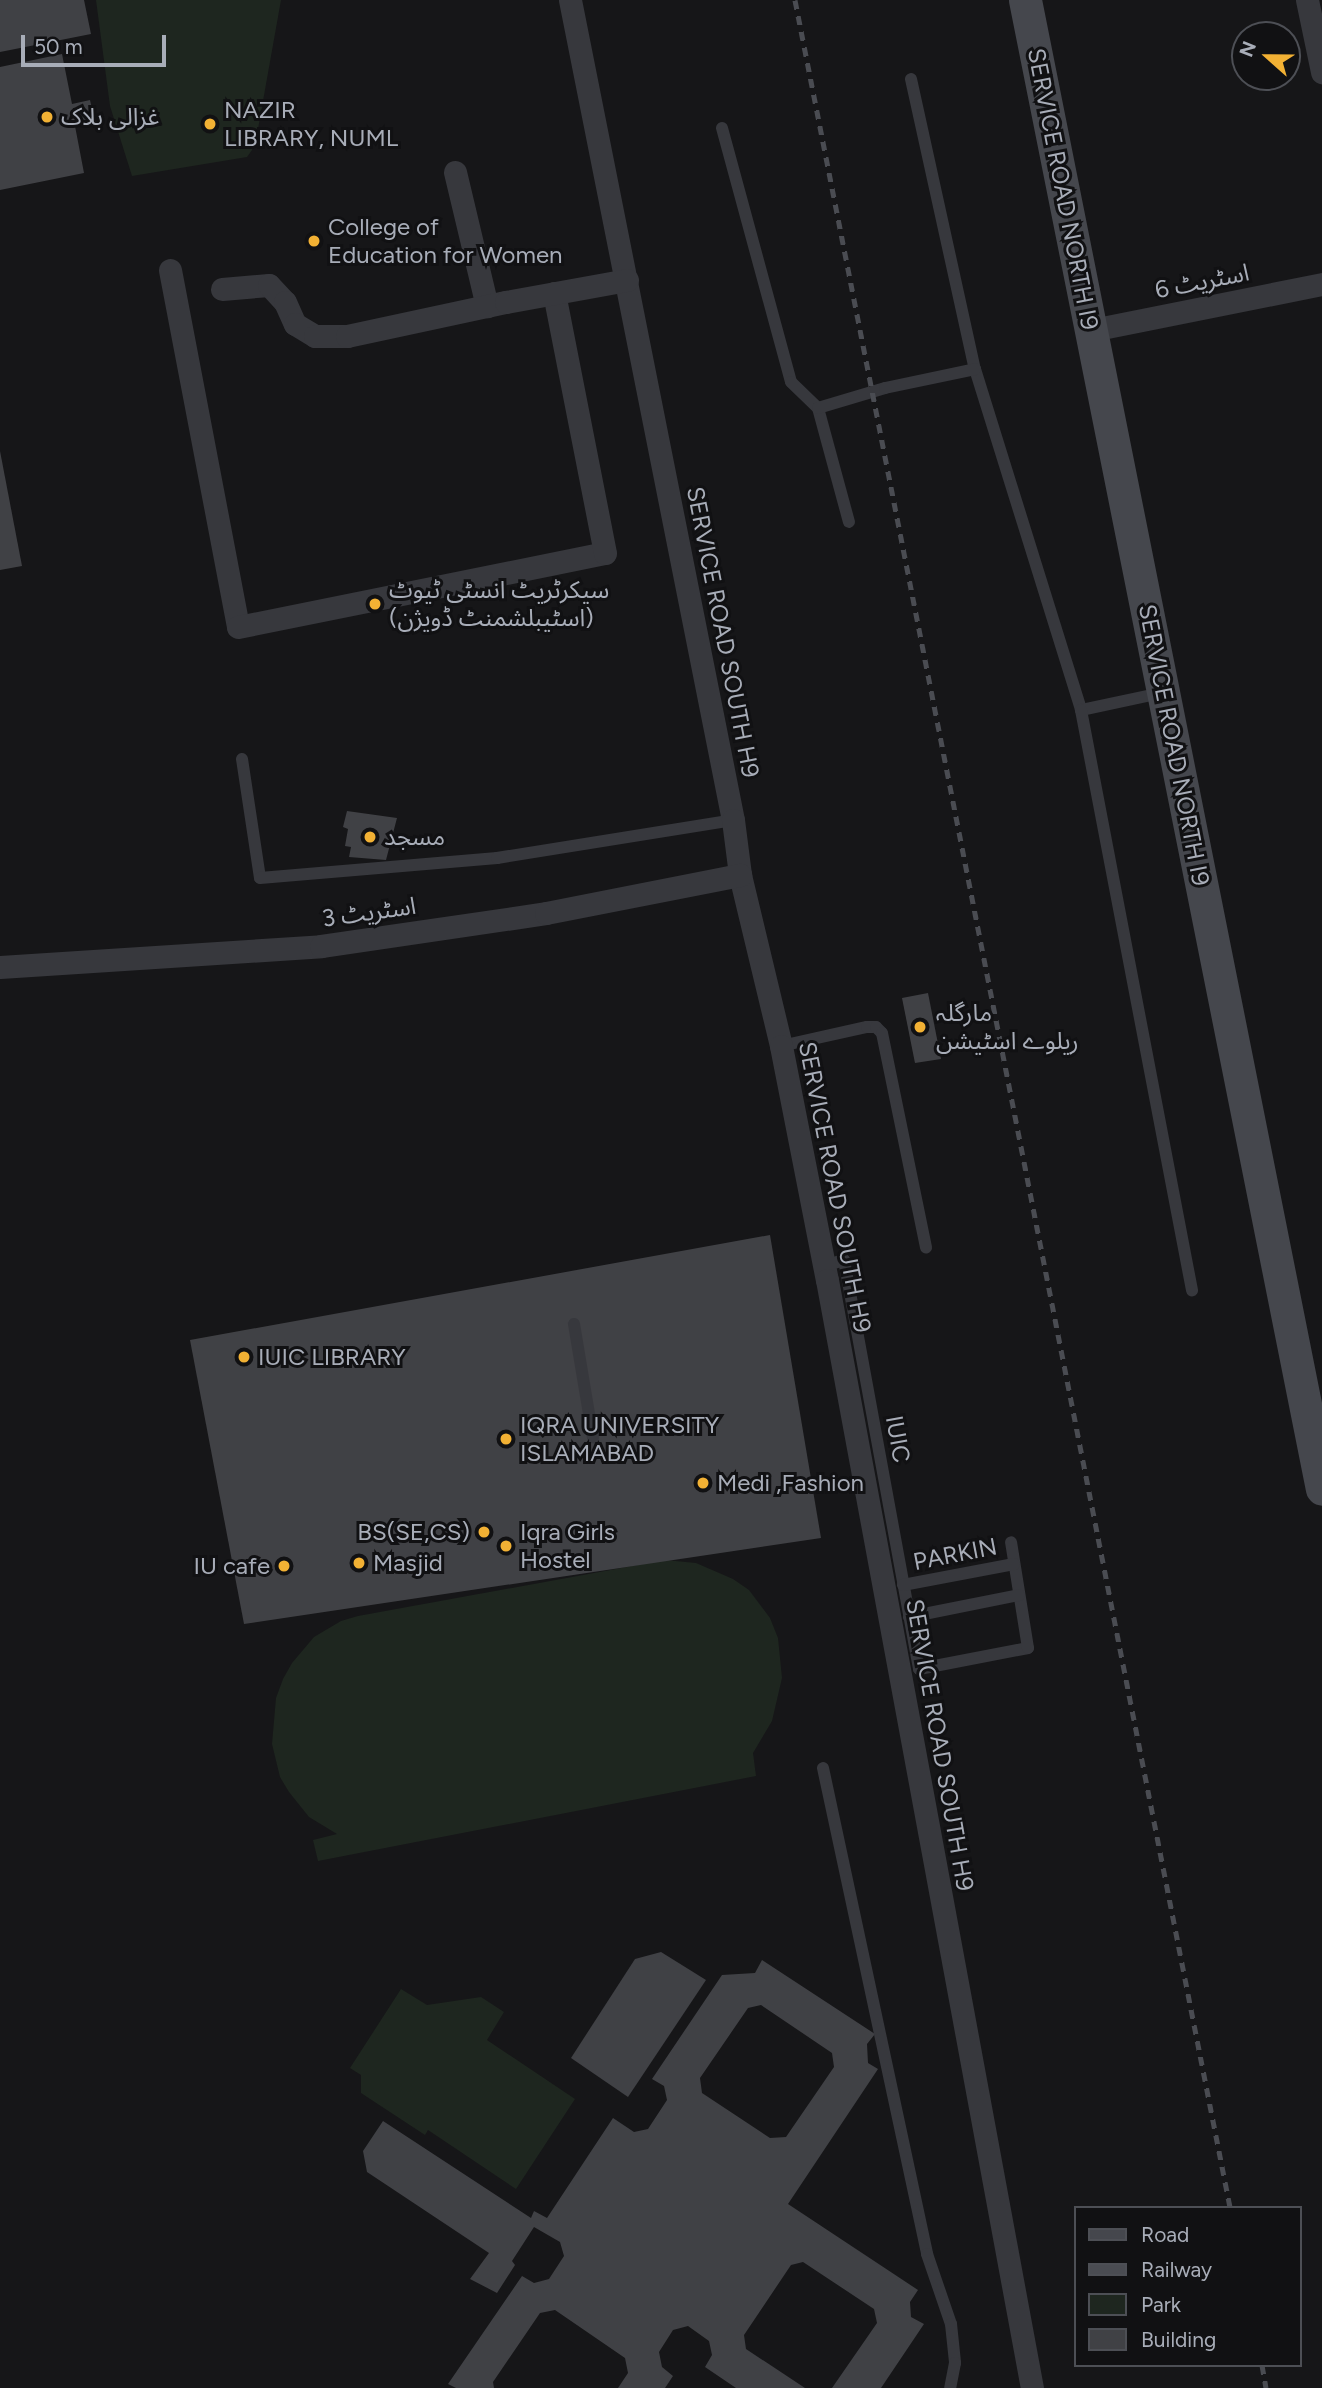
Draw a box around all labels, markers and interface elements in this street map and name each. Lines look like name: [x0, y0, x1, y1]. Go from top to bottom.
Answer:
scale bar: [24, 21, 170, 65]
north arrow: [1231, 21, 1301, 91]
text: 50 m: [34, 34, 83, 59]
text: N: [1234, 38, 1261, 60]
street label: SERVICE ROAD NORTH I9: [1022, 46, 1104, 332]
place label: NAZIR LIBRARY, NUML: [224, 96, 398, 152]
place label: غزالی بلاک: [61, 103, 159, 131]
marker: غزالی بلاک: [39, 109, 55, 125]
marker: NAZIR LIBRARY, NUML: [202, 116, 218, 132]
place label: College of Education for Women: [328, 213, 562, 269]
marker: College of Education for Women: [306, 233, 322, 249]
street label: اسٹریٹ 6: [1153, 258, 1251, 304]
street label: SERVICE ROAD SOUTH H9: [681, 484, 765, 780]
place label: سیکرٹریٹ انسٹی ٹیوٹ (اسٹیبلشمنٹ ڈویژن): [389, 576, 609, 632]
marker: سیکرٹریٹ انسٹی ٹیوٹ (اسٹیبلشمنٹ ڈویژن): [367, 596, 383, 612]
street label: SERVICE ROAD NORTH I9: [1133, 602, 1215, 888]
place label: مسجد: [384, 823, 445, 851]
marker: مسجد: [362, 829, 378, 845]
street label: اسٹریٹ 3: [320, 891, 418, 933]
place label: مارگلہ ریلوے اسٹیشن: [936, 999, 1079, 1055]
marker: مارگلہ ریلوے اسٹیشن: [910, 1017, 930, 1037]
street label: SERVICE ROAD SOUTH H9: [793, 1039, 877, 1335]
place label: IUIC LIBRARY: [258, 1343, 406, 1371]
marker: IUIC LIBRARY: [236, 1349, 252, 1365]
place label: IQRA UNIVERSITY ISLAMABAD: [520, 1411, 719, 1467]
street label: IUIC: [880, 1413, 916, 1465]
marker: IQRA UNIVERSITY ISLAMABAD: [498, 1431, 514, 1447]
place label: Medi ,Fashion: [717, 1469, 864, 1497]
marker: Medi ,Fashion: [695, 1475, 711, 1491]
place label: BS(SE,CS): [357, 1518, 470, 1546]
place label: Iqra Girls Hostel: [520, 1518, 615, 1574]
marker: BS(SE,CS): [476, 1524, 492, 1540]
street label: PARKIN: [911, 1532, 999, 1576]
marker: Iqra Girls Hostel: [498, 1538, 514, 1554]
place label: Masjid: [373, 1549, 443, 1577]
place label: IU cafe: [193, 1552, 270, 1580]
marker: Masjid: [351, 1555, 367, 1571]
marker: IU cafe: [276, 1558, 292, 1574]
street label: SERVICE ROAD SOUTH H9: [900, 1597, 980, 1893]
legend: [1074, 2206, 1301, 2367]
text: Road: [1141, 2222, 1189, 2247]
text: Railway: [1141, 2257, 1212, 2282]
text: Park: [1141, 2292, 1181, 2317]
text: Building: [1141, 2327, 1216, 2352]

